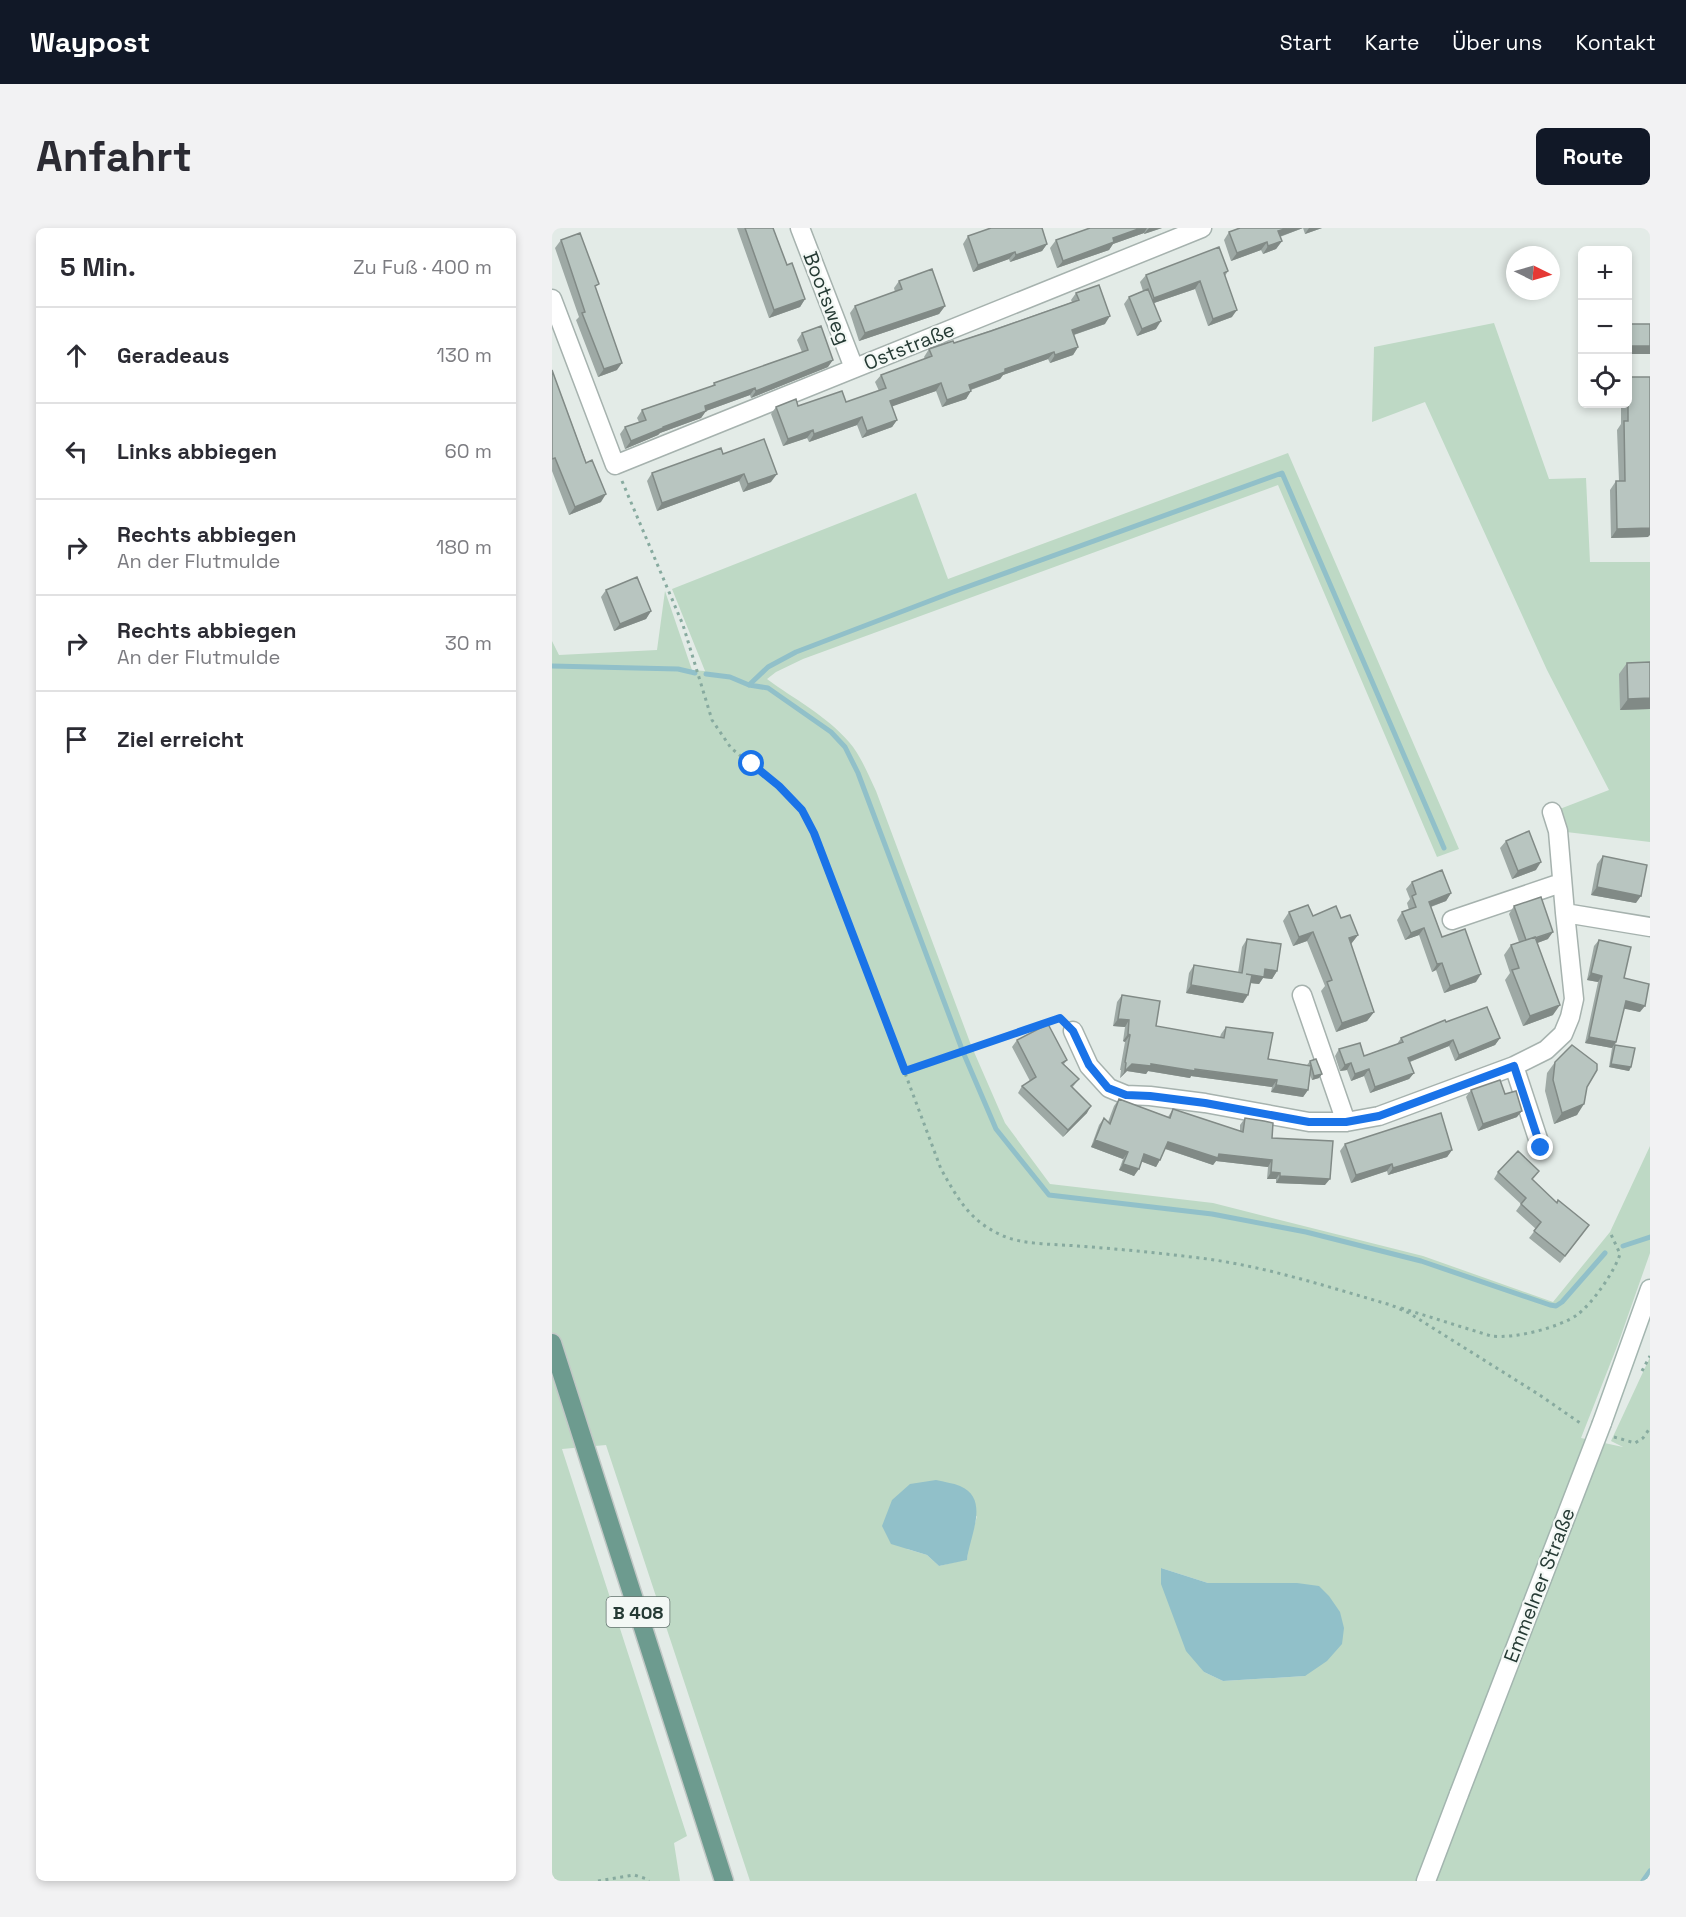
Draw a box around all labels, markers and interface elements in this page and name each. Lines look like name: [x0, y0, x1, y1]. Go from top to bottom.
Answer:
text: Waypost: [30, 24, 150, 60]
text: Start: [1280, 29, 1332, 56]
text: Karte: [1365, 29, 1419, 56]
text: Über uns: [1452, 29, 1542, 56]
text: Kontakt: [1575, 29, 1656, 56]
button: Route: [1536, 128, 1650, 185]
text: Anfahrt: [36, 130, 192, 183]
north arrow: [1506, 246, 1560, 300]
map controls: [1578, 246, 1632, 408]
button: +: [1578, 246, 1632, 300]
street label: Bootsweg: [797, 248, 857, 348]
text: 5 Min.: [60, 250, 136, 284]
text: Zu Fuß · 400 m: [353, 254, 492, 280]
button: −: [1578, 300, 1632, 354]
street label: Oststraße: [860, 316, 958, 376]
icon: ahead: [60, 339, 93, 372]
text: Geradeaus: [117, 341, 229, 369]
text: 130 m: [436, 342, 492, 368]
button: locate: [1578, 354, 1632, 408]
icon: left: [60, 435, 93, 468]
text: Links abbiegen: [117, 437, 277, 465]
text: 60 m: [445, 438, 492, 464]
text: Rechts abbiegen: [117, 520, 297, 548]
icon: right: [60, 531, 93, 564]
text: 180 m: [436, 534, 492, 560]
text: An der Flutmulde: [117, 548, 280, 574]
text: Rechts abbiegen: [117, 616, 297, 644]
icon: right: [60, 627, 93, 660]
text: 30 m: [445, 630, 492, 656]
text: An der Flutmulde: [117, 644, 280, 670]
icon: arrive: [60, 723, 93, 756]
text: Ziel erreicht: [117, 725, 244, 753]
route start: [738, 750, 764, 776]
route end: [1527, 1134, 1553, 1160]
street label: Emmelner Straße: [1498, 1504, 1580, 1666]
road number: B 408: [606, 1597, 670, 1627]

